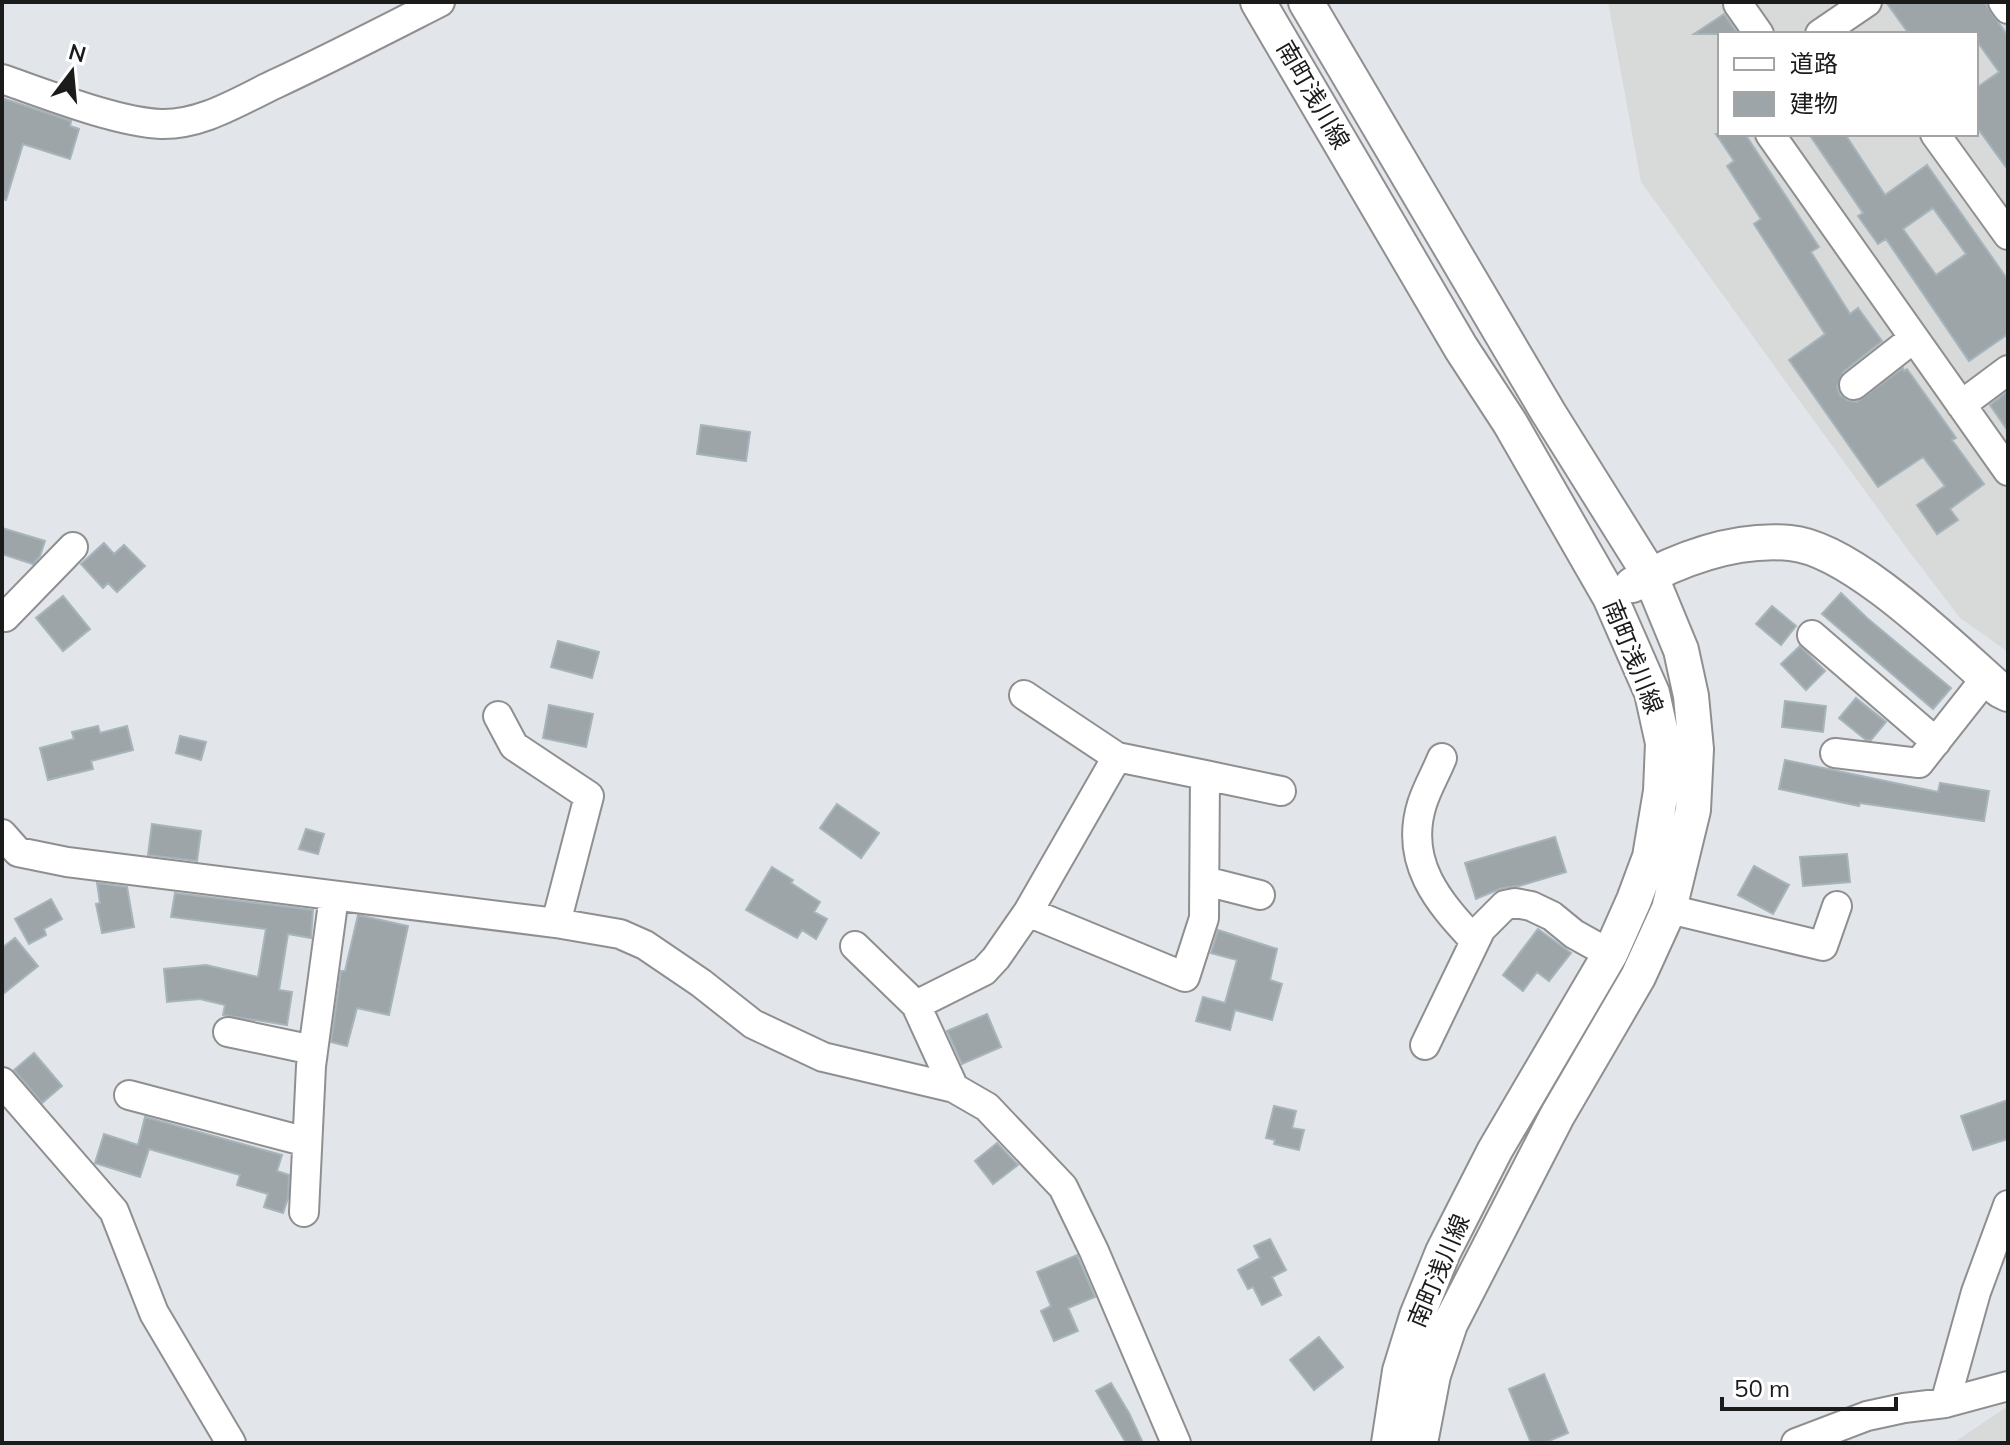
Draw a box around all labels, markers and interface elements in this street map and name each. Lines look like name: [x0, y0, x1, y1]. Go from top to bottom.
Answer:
north arrow: [32, 32, 112, 112]
legend: [1718, 32, 1978, 136]
street label: 南町浅川線: [1271, 35, 1357, 154]
text: N: [66, 37, 89, 69]
text: 道路: [1790, 48, 1838, 78]
text: 建物: [1790, 88, 1838, 118]
street label: 南町浅川線: [1598, 595, 1670, 718]
street label: 南町浅川線: [1401, 1210, 1475, 1332]
scale bar: [1722, 1361, 1896, 1411]
text: 50 m: [1734, 1373, 1790, 1403]

